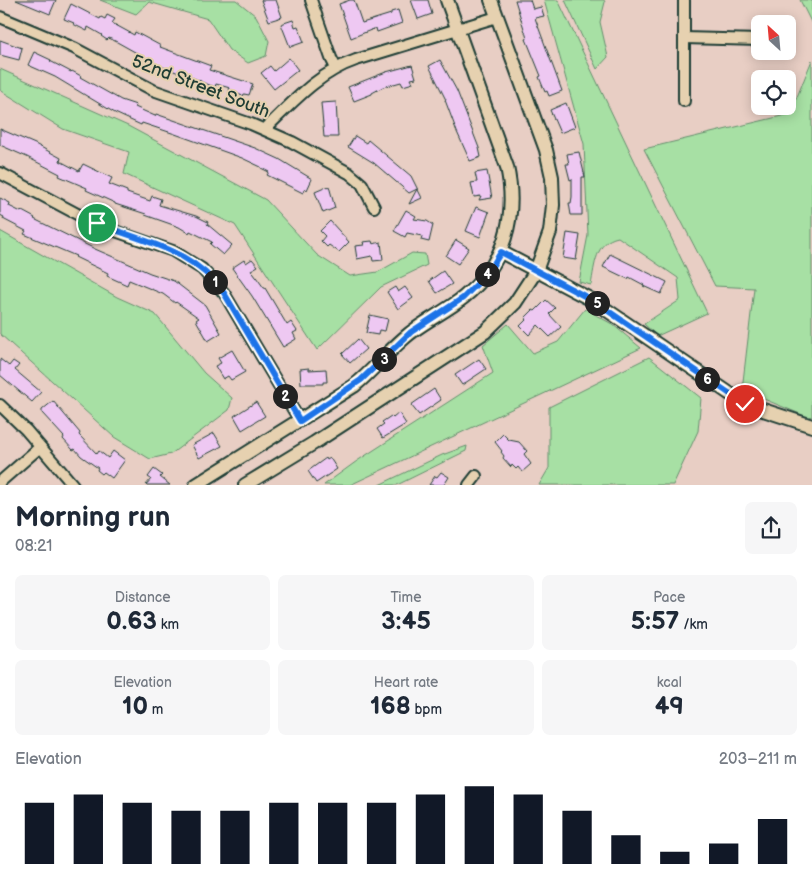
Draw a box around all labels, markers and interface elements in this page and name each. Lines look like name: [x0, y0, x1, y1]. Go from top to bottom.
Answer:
north arrow: [751, 15, 796, 60]
map controls: [751, 15, 796, 115]
street label: 52nd Street South: [129, 50, 273, 122]
button: locate: [751, 70, 796, 115]
pin: [76, 202, 118, 244]
icon: arrive: [83, 209, 111, 237]
pin: 4: [474, 262, 500, 286]
text: 4: [483, 266, 492, 283]
pin: 1: [202, 270, 228, 294]
text: 1: [213, 274, 218, 291]
pin: 5: [584, 290, 610, 316]
text: 5: [593, 295, 602, 312]
pin: 3: [372, 346, 396, 372]
text: 3: [380, 351, 389, 368]
pin: 6: [694, 366, 720, 392]
text: 6: [703, 371, 712, 388]
pin: [724, 383, 766, 425]
pin: 2: [272, 384, 298, 408]
text: 2: [281, 388, 290, 405]
icon: check: [731, 390, 759, 418]
text: Morning run: [15, 501, 170, 534]
button: share: [745, 502, 797, 554]
text: 08:21: [15, 537, 52, 556]
text: Distance: [115, 589, 171, 606]
text: Time: [390, 589, 422, 606]
text: Pace: [653, 589, 685, 606]
text: 0.63: [106, 606, 157, 637]
text: 3:45: [381, 606, 431, 637]
text: 5:57: [631, 606, 679, 637]
text: km: [157, 616, 179, 633]
text: /km: [679, 616, 708, 633]
text: Elevation: [113, 674, 172, 691]
text: Heart rate: [374, 674, 438, 691]
text: kcal: [657, 674, 682, 691]
text: 10: [122, 691, 148, 722]
text: 168: [370, 691, 411, 722]
text: 49: [655, 691, 684, 722]
text: m: [148, 701, 163, 718]
text: bpm: [411, 701, 442, 718]
text: Elevation: [15, 750, 82, 769]
text: 203–211 m: [719, 750, 797, 769]

